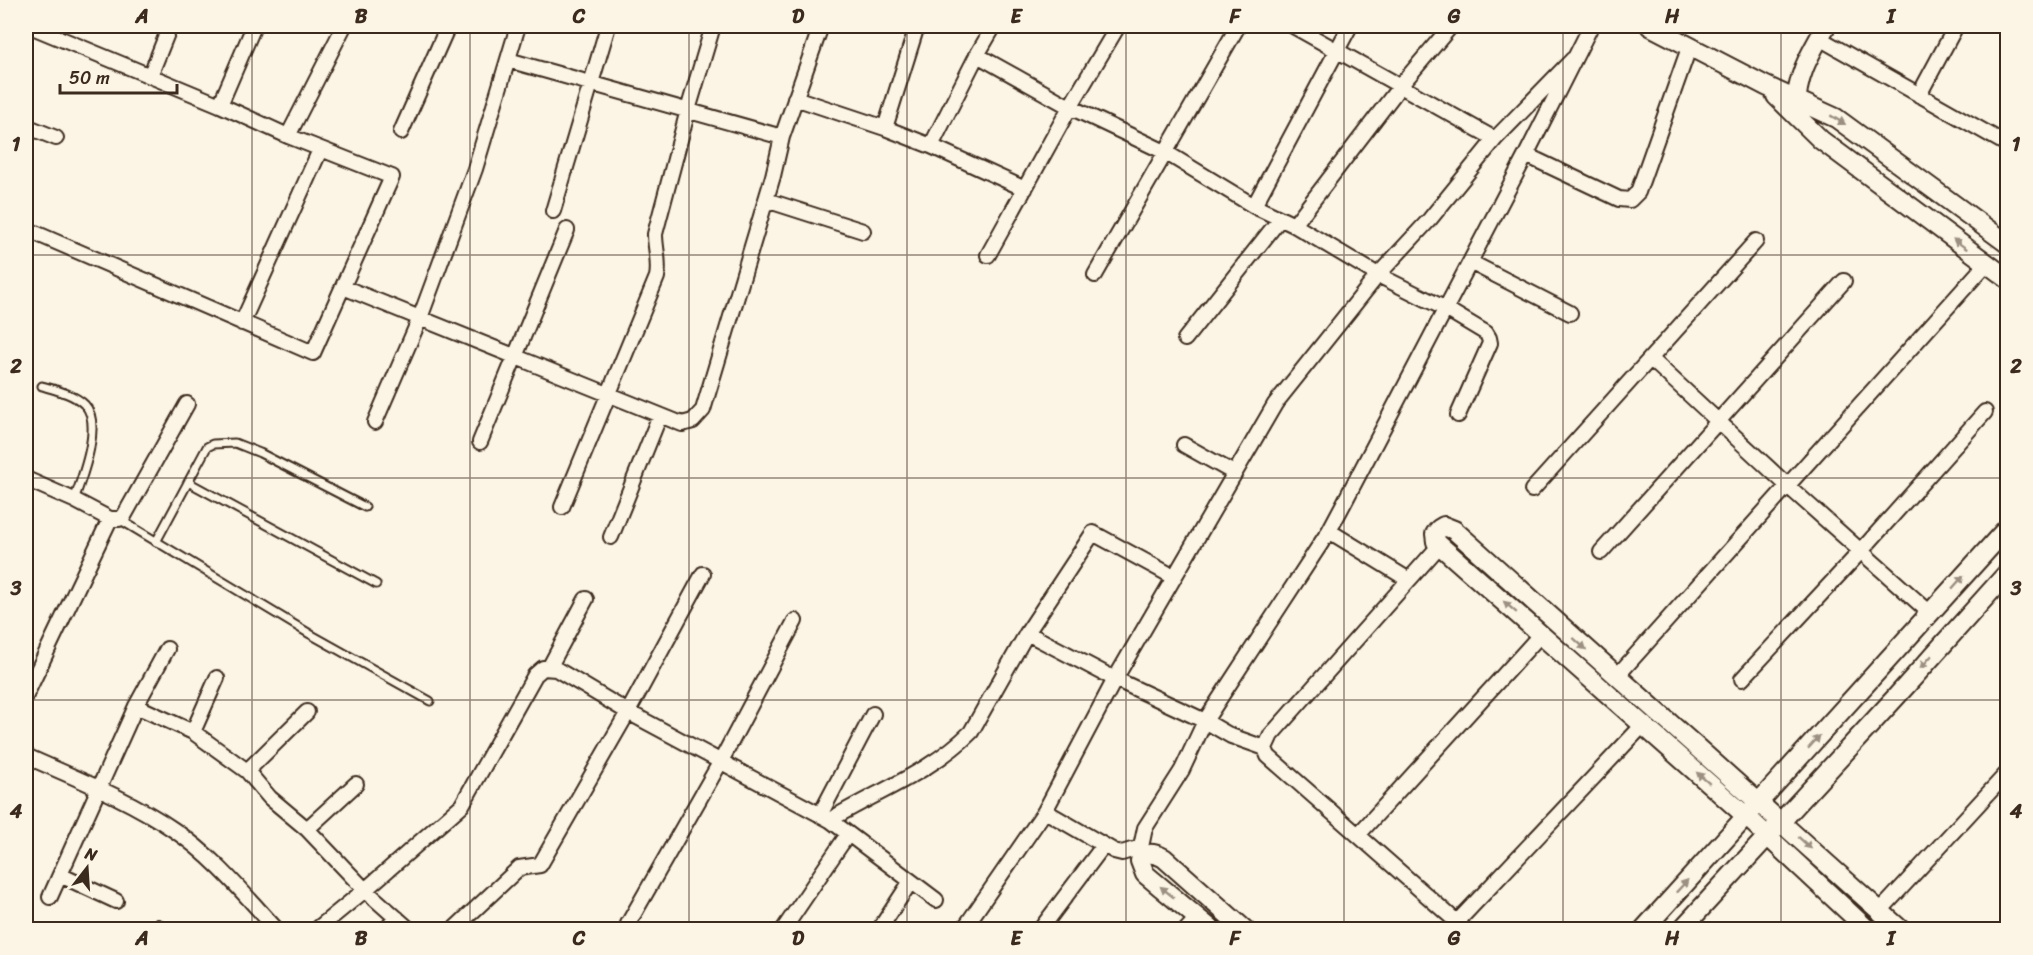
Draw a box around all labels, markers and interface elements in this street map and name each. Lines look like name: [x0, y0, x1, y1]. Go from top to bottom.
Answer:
text: A: [134, 0, 149, 34]
text: B: [355, 0, 368, 34]
text: C: [572, 0, 586, 34]
text: D: [792, 0, 805, 34]
text: E: [1010, 0, 1023, 34]
text: F: [1229, 0, 1242, 34]
text: G: [1447, 0, 1461, 34]
text: H: [1664, 0, 1680, 34]
text: I: [1886, 0, 1897, 34]
scale bar: [60, 57, 177, 95]
text: 50 m: [69, 62, 110, 94]
one-way arrow: [1830, 114, 1846, 125]
text: 1: [12, 127, 21, 162]
text: 1: [2012, 127, 2021, 162]
one-way arrow: [1953, 238, 1969, 250]
text: 2: [9, 349, 22, 384]
text: 2: [2009, 349, 2022, 384]
text: 3: [10, 571, 22, 606]
text: 3: [2010, 571, 2022, 606]
one-way arrow: [1951, 575, 1964, 590]
one-way arrow: [1503, 601, 1518, 614]
one-way arrow: [1573, 637, 1588, 651]
one-way arrow: [1920, 654, 1933, 669]
one-way arrow: [1807, 735, 1821, 750]
one-way arrow: [1696, 772, 1711, 785]
text: 4: [9, 794, 23, 829]
text: 4: [2009, 794, 2023, 829]
one-way arrow: [1797, 836, 1812, 849]
north arrow: [57, 838, 117, 898]
text: N: [81, 838, 102, 870]
one-way arrow: [1675, 879, 1689, 894]
one-way arrow: [1159, 885, 1175, 898]
text: A: [134, 921, 149, 955]
text: B: [355, 921, 368, 955]
text: C: [572, 921, 586, 955]
text: D: [792, 921, 805, 955]
text: E: [1010, 921, 1023, 955]
text: F: [1229, 921, 1242, 955]
text: G: [1447, 921, 1461, 955]
text: H: [1664, 921, 1680, 955]
text: I: [1886, 921, 1897, 955]

